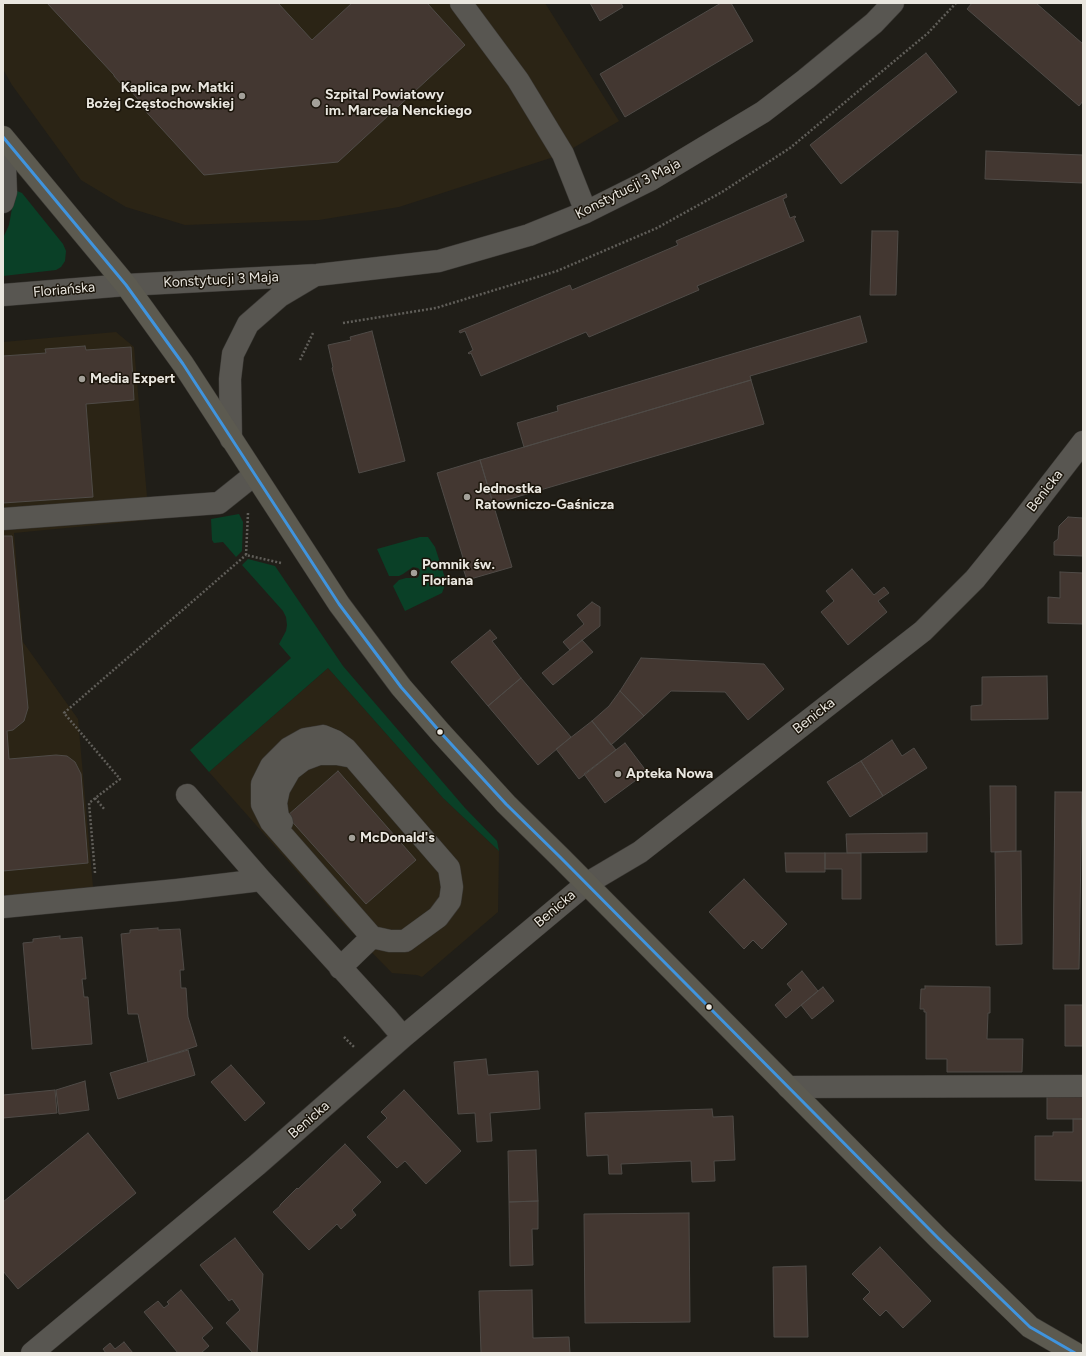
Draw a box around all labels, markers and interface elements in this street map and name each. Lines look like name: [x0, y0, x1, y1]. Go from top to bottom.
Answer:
place label: Kaplica pw. Matki Bożej Częstochowskiej: [86, 80, 234, 112]
place label: Szpital Powiatowy im. Marcela Nenckiego: [325, 87, 472, 120]
marker: Kaplica pw. Matki Bożej Częstochowskiej: [237, 91, 247, 101]
marker: Szpital Powiatowy im. Marcela Nenckiego: [310, 97, 322, 109]
street label: Konstytucji 3 Maja: [573, 155, 683, 223]
street label: Konstytucji 3 Maja: [163, 269, 279, 291]
street label: Floriańska: [32, 279, 96, 301]
place label: Media Expert: [90, 371, 175, 387]
marker: Media Expert: [77, 374, 87, 384]
street label: Benicka: [1023, 467, 1067, 515]
place label: Jednostka Ratowniczo-Gaśnicza: [475, 481, 614, 514]
marker: Jednostka Ratowniczo-Gaśnicza: [462, 492, 472, 502]
place label: Pomnik św. Floriana: [422, 557, 495, 590]
marker: Pomnik św. Floriana: [409, 568, 419, 578]
street label: Benicka: [790, 694, 838, 738]
unlabelled marker: [435, 727, 445, 737]
place label: Apteka Nowa: [626, 766, 713, 782]
marker: Apteka Nowa: [613, 769, 623, 779]
place label: McDonald's: [360, 830, 435, 846]
marker: McDonald's: [347, 833, 357, 843]
street label: Benicka: [531, 887, 579, 931]
unlabelled marker: [704, 1002, 714, 1012]
street label: Benicka: [285, 1098, 333, 1142]

